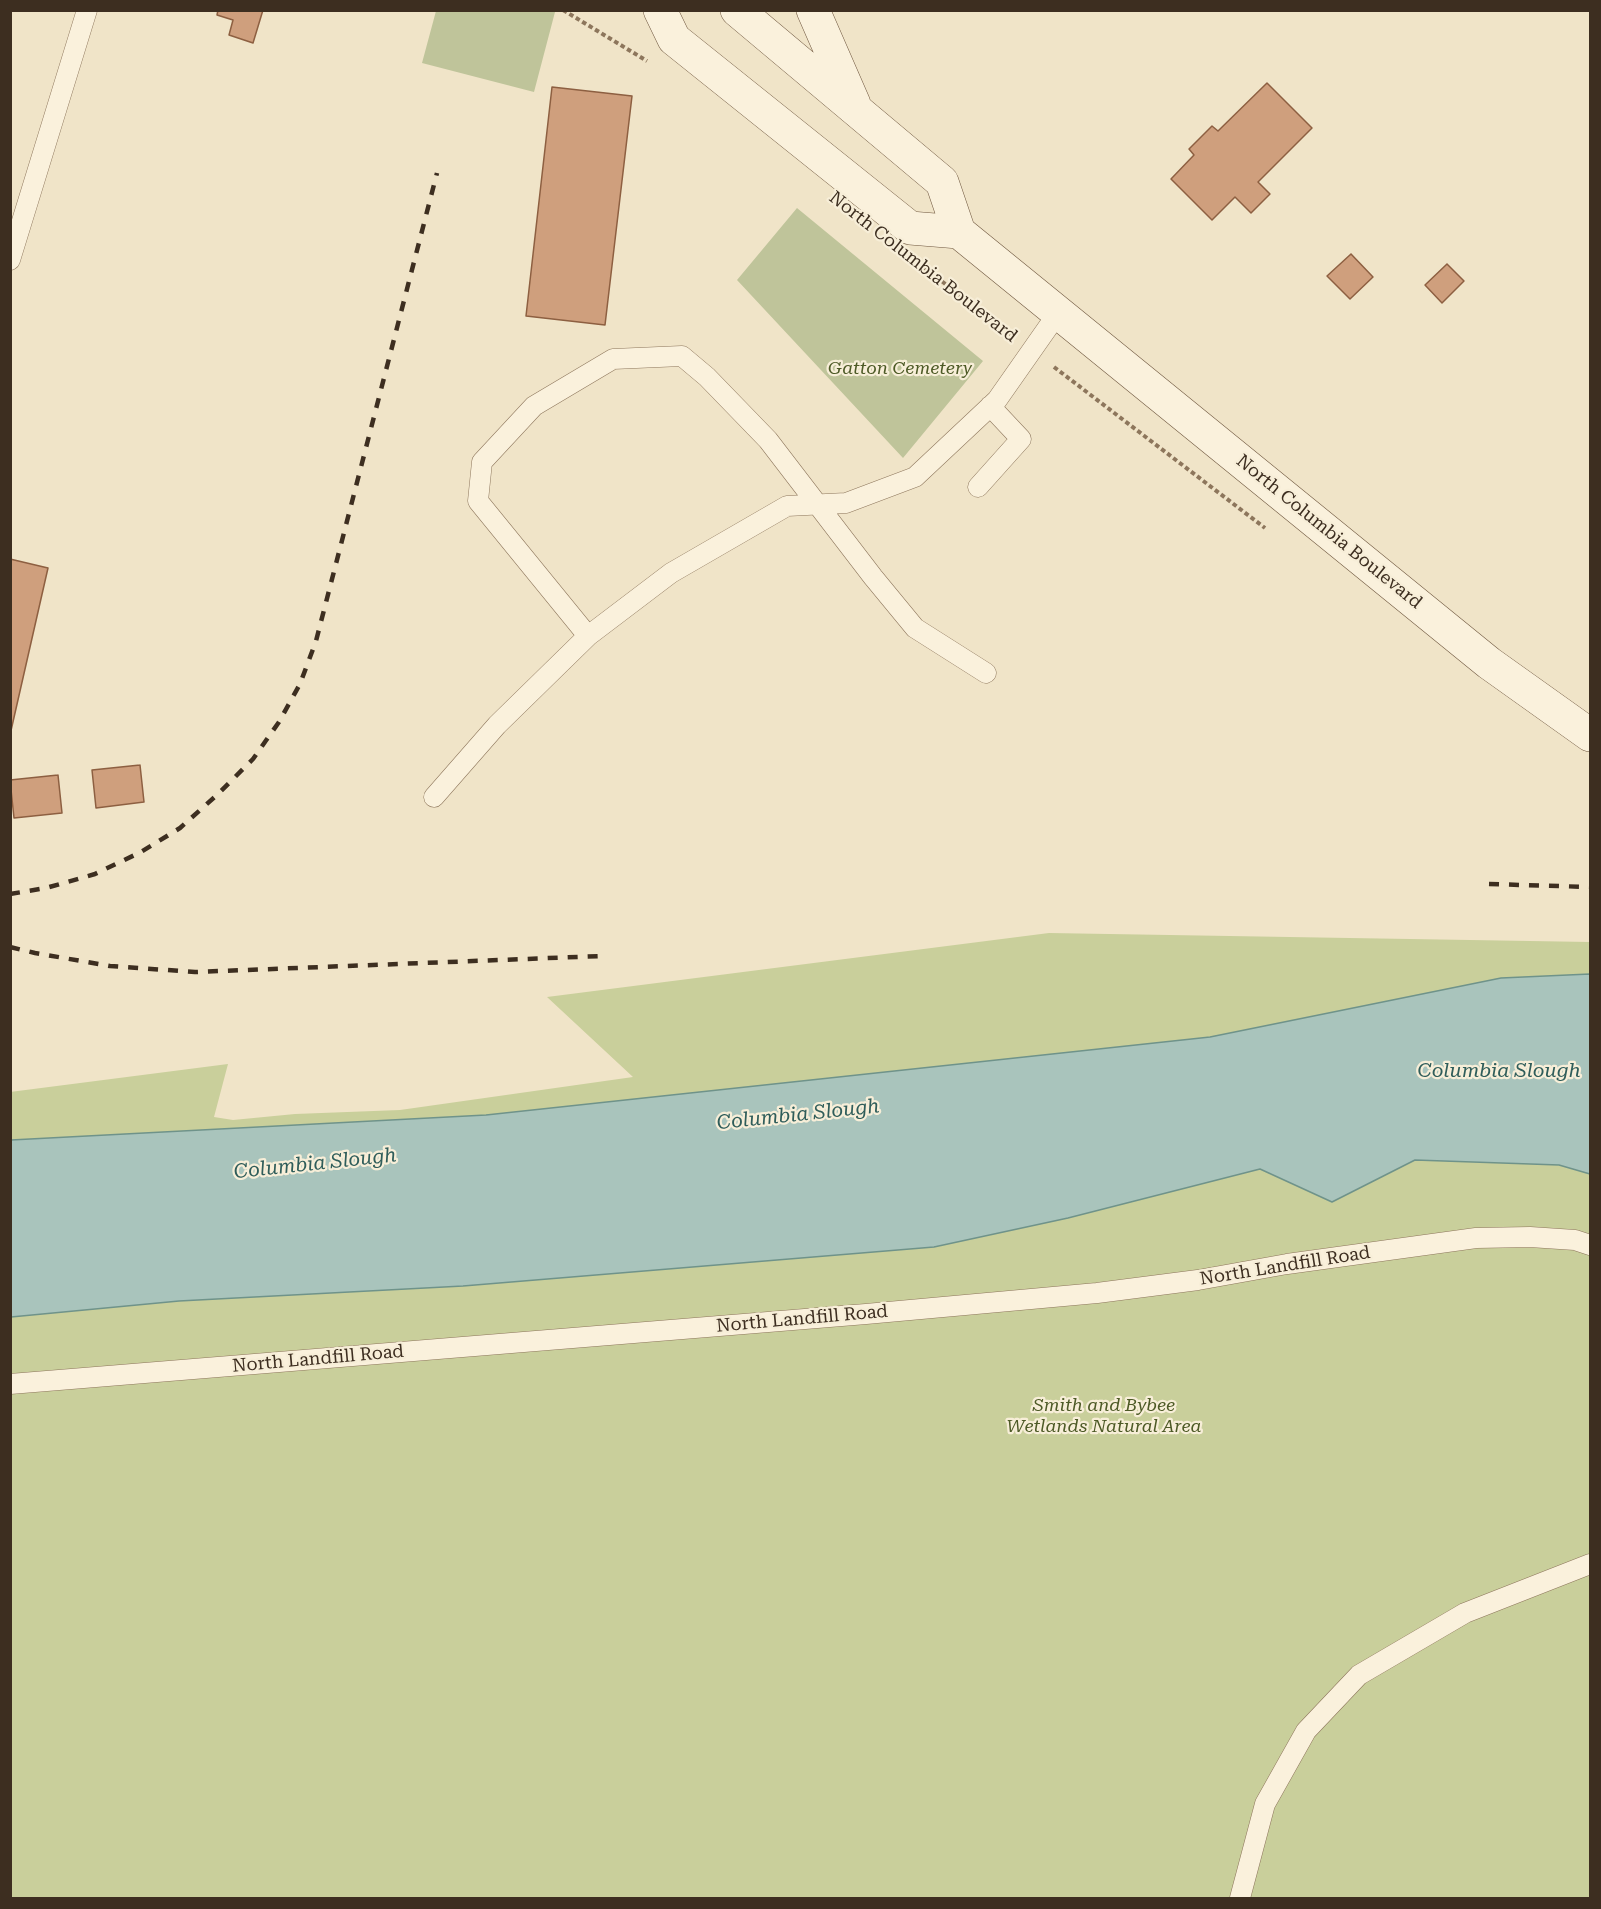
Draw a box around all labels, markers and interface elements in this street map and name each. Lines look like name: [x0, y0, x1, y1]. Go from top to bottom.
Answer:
street label: North Columbia Boulevard: [825, 187, 1021, 347]
park label: Gatton Cemetery: [828, 358, 972, 380]
street label: North Columbia Boulevard: [1232, 450, 1426, 614]
water label: Columbia Slough: [1417, 1059, 1581, 1083]
water label: Columbia Slough: [716, 1095, 880, 1135]
water label: Columbia Slough: [233, 1144, 397, 1184]
street label: North Landfill Road: [1198, 1242, 1372, 1290]
street label: North Landfill Road: [715, 1301, 889, 1337]
street label: North Landfill Road: [231, 1341, 405, 1377]
park label: Smith and Bybee Wetlands Natural Area: [1007, 1395, 1201, 1438]

